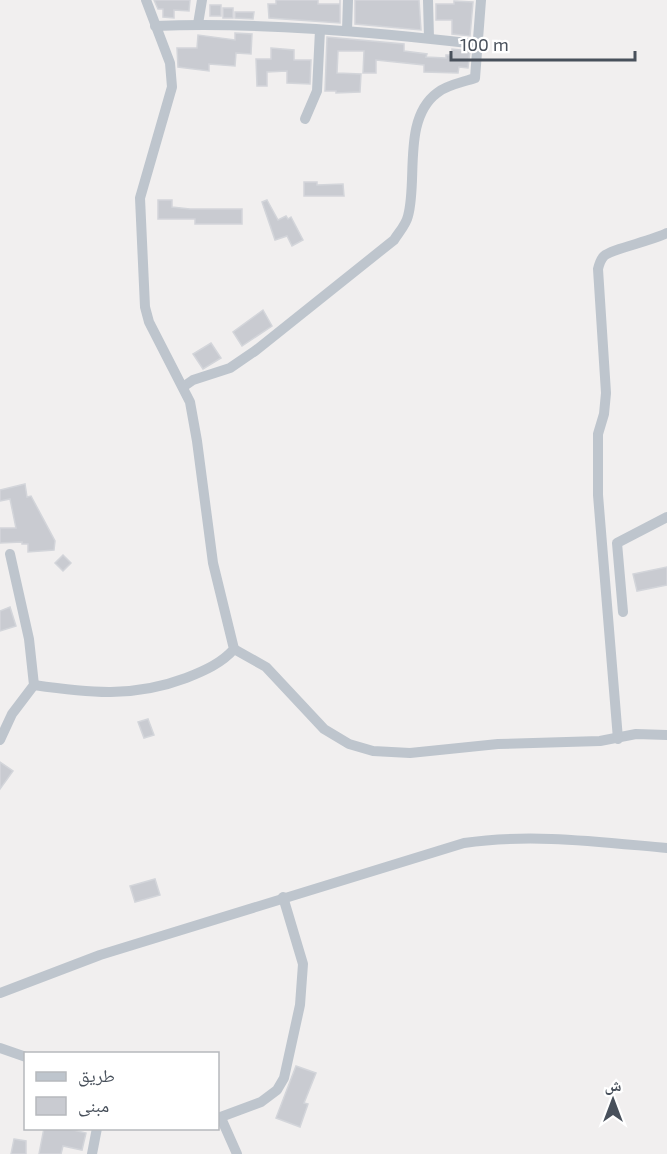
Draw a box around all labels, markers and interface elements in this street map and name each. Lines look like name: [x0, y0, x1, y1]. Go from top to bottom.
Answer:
scale bar: [451, 24, 636, 62]
text: 100 m: [460, 33, 509, 55]
legend: [24, 1052, 219, 1130]
text: طريق: [78, 1064, 115, 1087]
north arrow: [583, 1070, 643, 1130]
text: ش: [605, 1075, 622, 1095]
text: مبنى: [78, 1094, 109, 1117]

